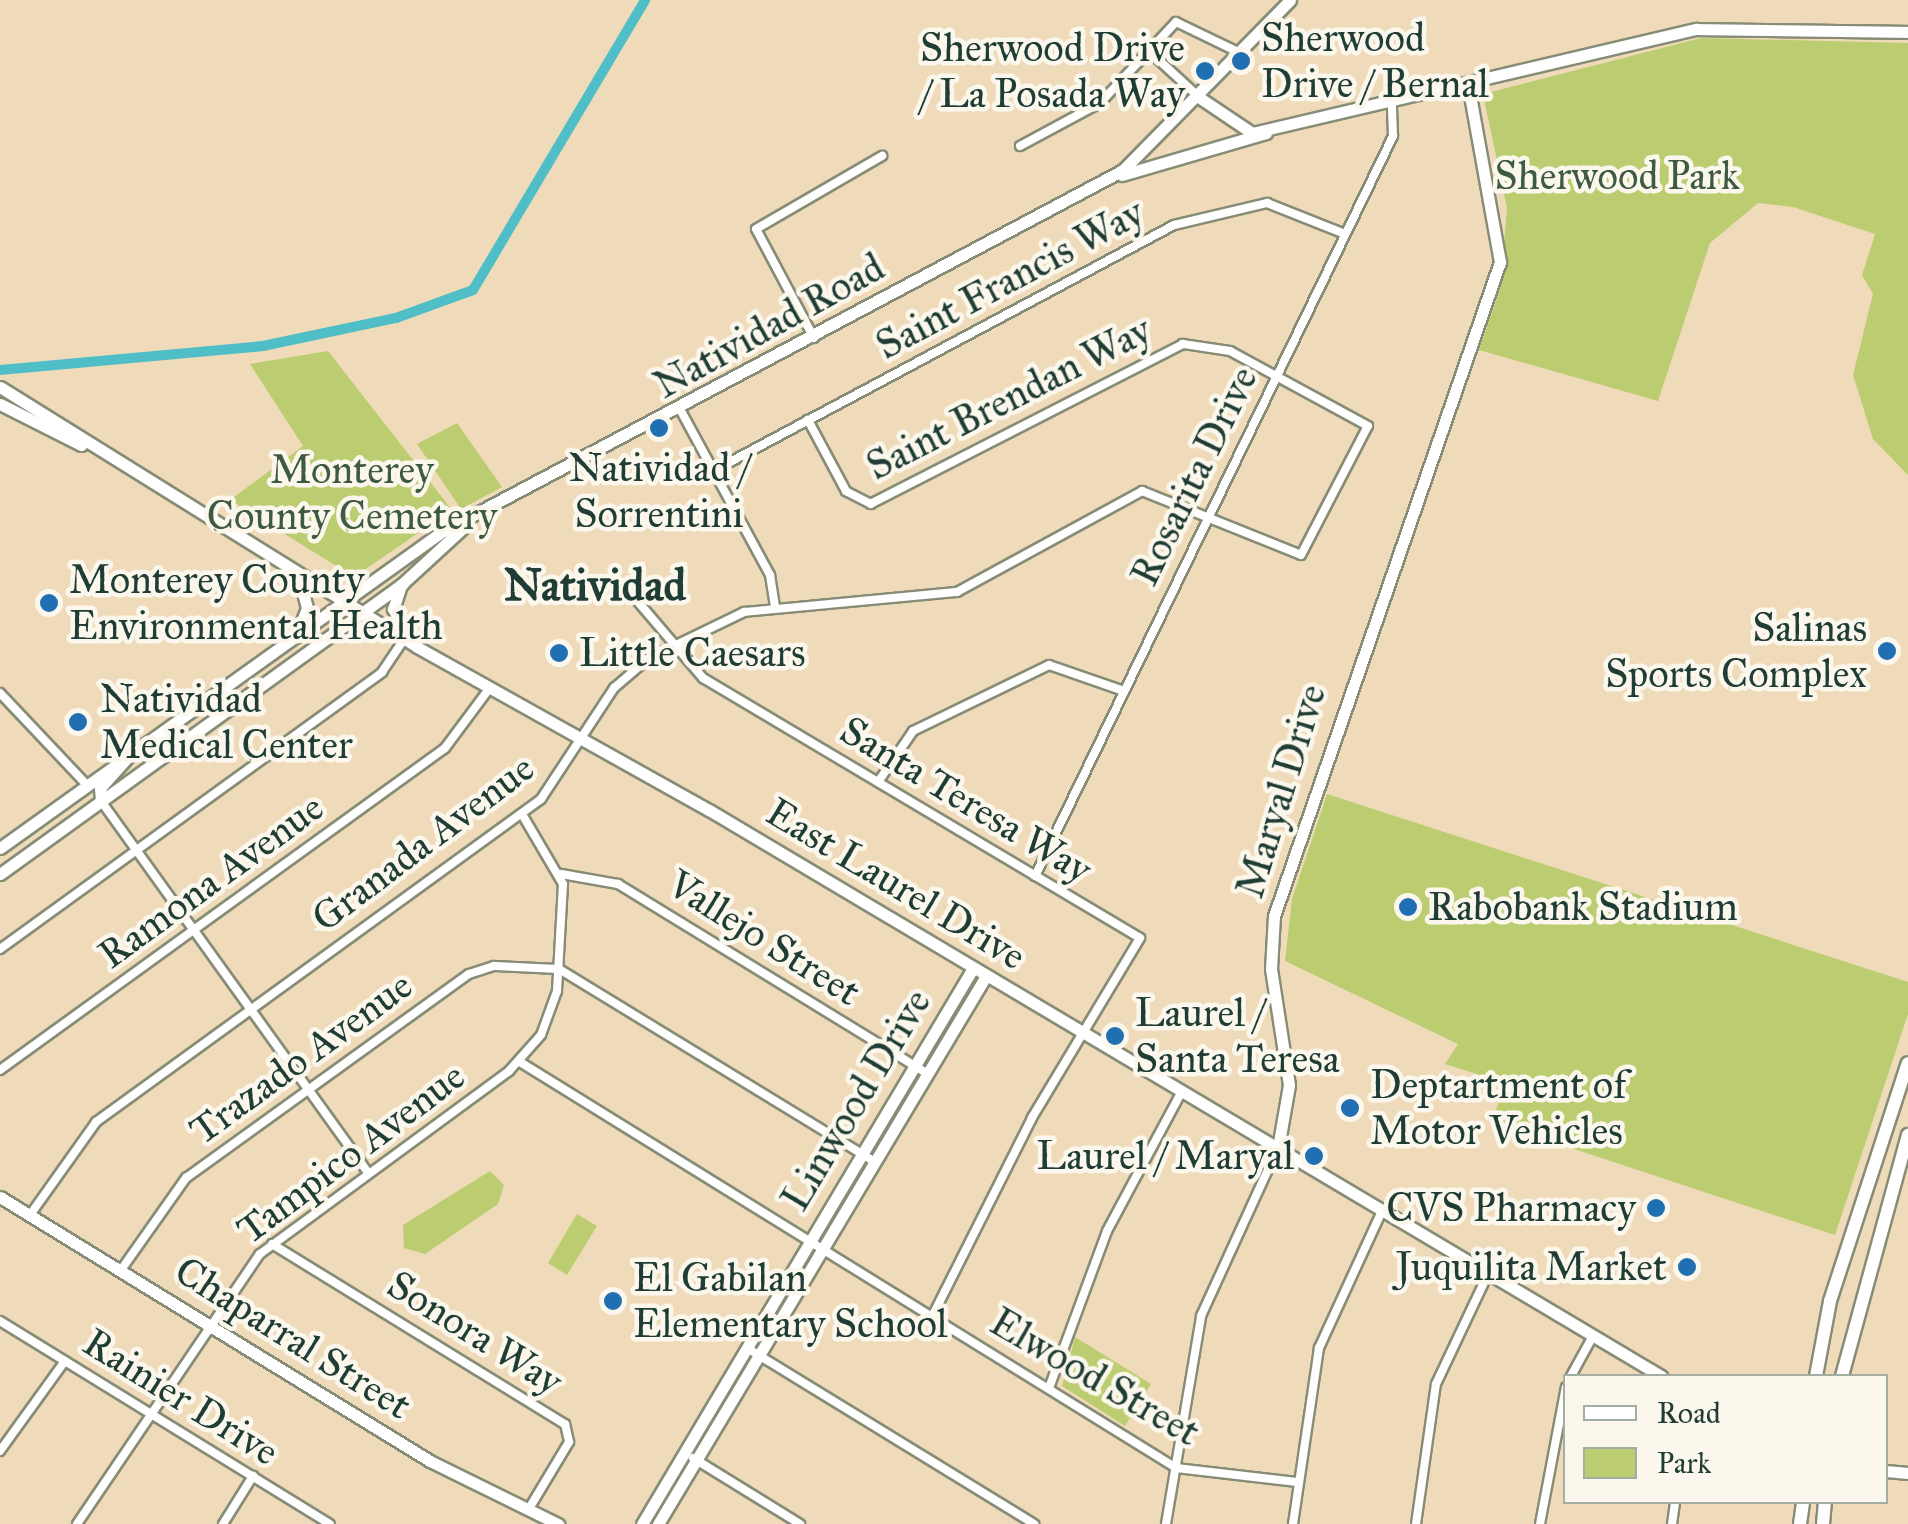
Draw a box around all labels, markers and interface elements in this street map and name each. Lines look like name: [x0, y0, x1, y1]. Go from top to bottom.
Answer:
place label: Sherwood Drive / Bernal: [1261, 14, 1489, 108]
place label: Sherwood Drive / La Posada Way: [920, 24, 1185, 118]
marker: Sherwood Drive / Bernal: [1230, 50, 1252, 72]
marker: Sherwood Drive / La Posada Way: [1194, 60, 1216, 82]
park label: Sherwood Park: [1495, 152, 1739, 200]
street label: Saint Francis Way: [868, 188, 1152, 370]
street label: Natividad Road: [646, 243, 892, 409]
street label: Saint Brendan Way: [859, 306, 1159, 490]
street label: Rosarita Drive: [1120, 359, 1268, 593]
marker: Natividad / Sorrentini: [648, 417, 670, 439]
place label: Natividad / Sorrentini: [568, 444, 750, 538]
park label: Monterey County Cemetery: [207, 446, 497, 540]
place label: Monterey County Environmental Health: [69, 556, 443, 650]
district label: Natividad: [504, 558, 686, 612]
marker: Monterey County Environmental Health: [38, 592, 60, 614]
place label: Salinas Sports Complex: [1605, 604, 1867, 698]
place label: Little Caesars: [579, 629, 806, 677]
marker: Salinas Sports Complex: [1876, 640, 1898, 662]
marker: Little Caesars: [548, 642, 570, 664]
place label: Natividad Medical Center: [100, 675, 353, 769]
street label: Maryal Drive: [1226, 679, 1336, 903]
street label: Santa Teresa Way: [832, 706, 1100, 894]
marker: Natividad Medical Center: [65, 709, 91, 735]
street label: Granada Avenue: [303, 744, 543, 942]
street label: Ramona Avenue: [89, 783, 333, 979]
street label: East Laurel Drive: [758, 788, 1034, 980]
street label: Vallejo Street: [659, 860, 869, 1016]
place label: Rabobank Stadium: [1428, 883, 1738, 931]
marker: Rabobank Stadium: [1397, 896, 1419, 918]
street label: Trazado Avenue: [181, 961, 421, 1155]
street label: Linwood Drive: [771, 981, 941, 1219]
place label: Laurel / Santa Teresa: [1135, 989, 1340, 1083]
marker: Laurel / Santa Teresa: [1104, 1025, 1126, 1047]
street label: Tampico Avenue: [228, 1052, 474, 1254]
place label: Deptartment of Motor Vehicles: [1370, 1061, 1627, 1155]
marker: Deptartment of Motor Vehicles: [1339, 1097, 1361, 1119]
place label: Laurel / Maryal: [1037, 1132, 1294, 1180]
marker: Laurel / Maryal: [1303, 1145, 1325, 1167]
place label: CVS Pharmacy: [1386, 1184, 1636, 1232]
marker: CVS Pharmacy: [1645, 1197, 1667, 1219]
place label: Juquilita Market: [1396, 1243, 1667, 1291]
street label: Chaparral Street: [166, 1246, 420, 1430]
place label: El Gabilan Elementary School: [633, 1254, 948, 1348]
marker: Juquilita Market: [1676, 1256, 1698, 1278]
street label: Sonora Way: [379, 1260, 571, 1406]
marker: El Gabilan Elementary School: [602, 1290, 624, 1312]
street label: Elwood Street: [982, 1298, 1208, 1456]
street label: Rainier Drive: [74, 1318, 288, 1476]
legend: [1563, 1374, 1888, 1504]
text: Road: [1657, 1395, 1721, 1431]
text: Park: [1657, 1445, 1711, 1481]

